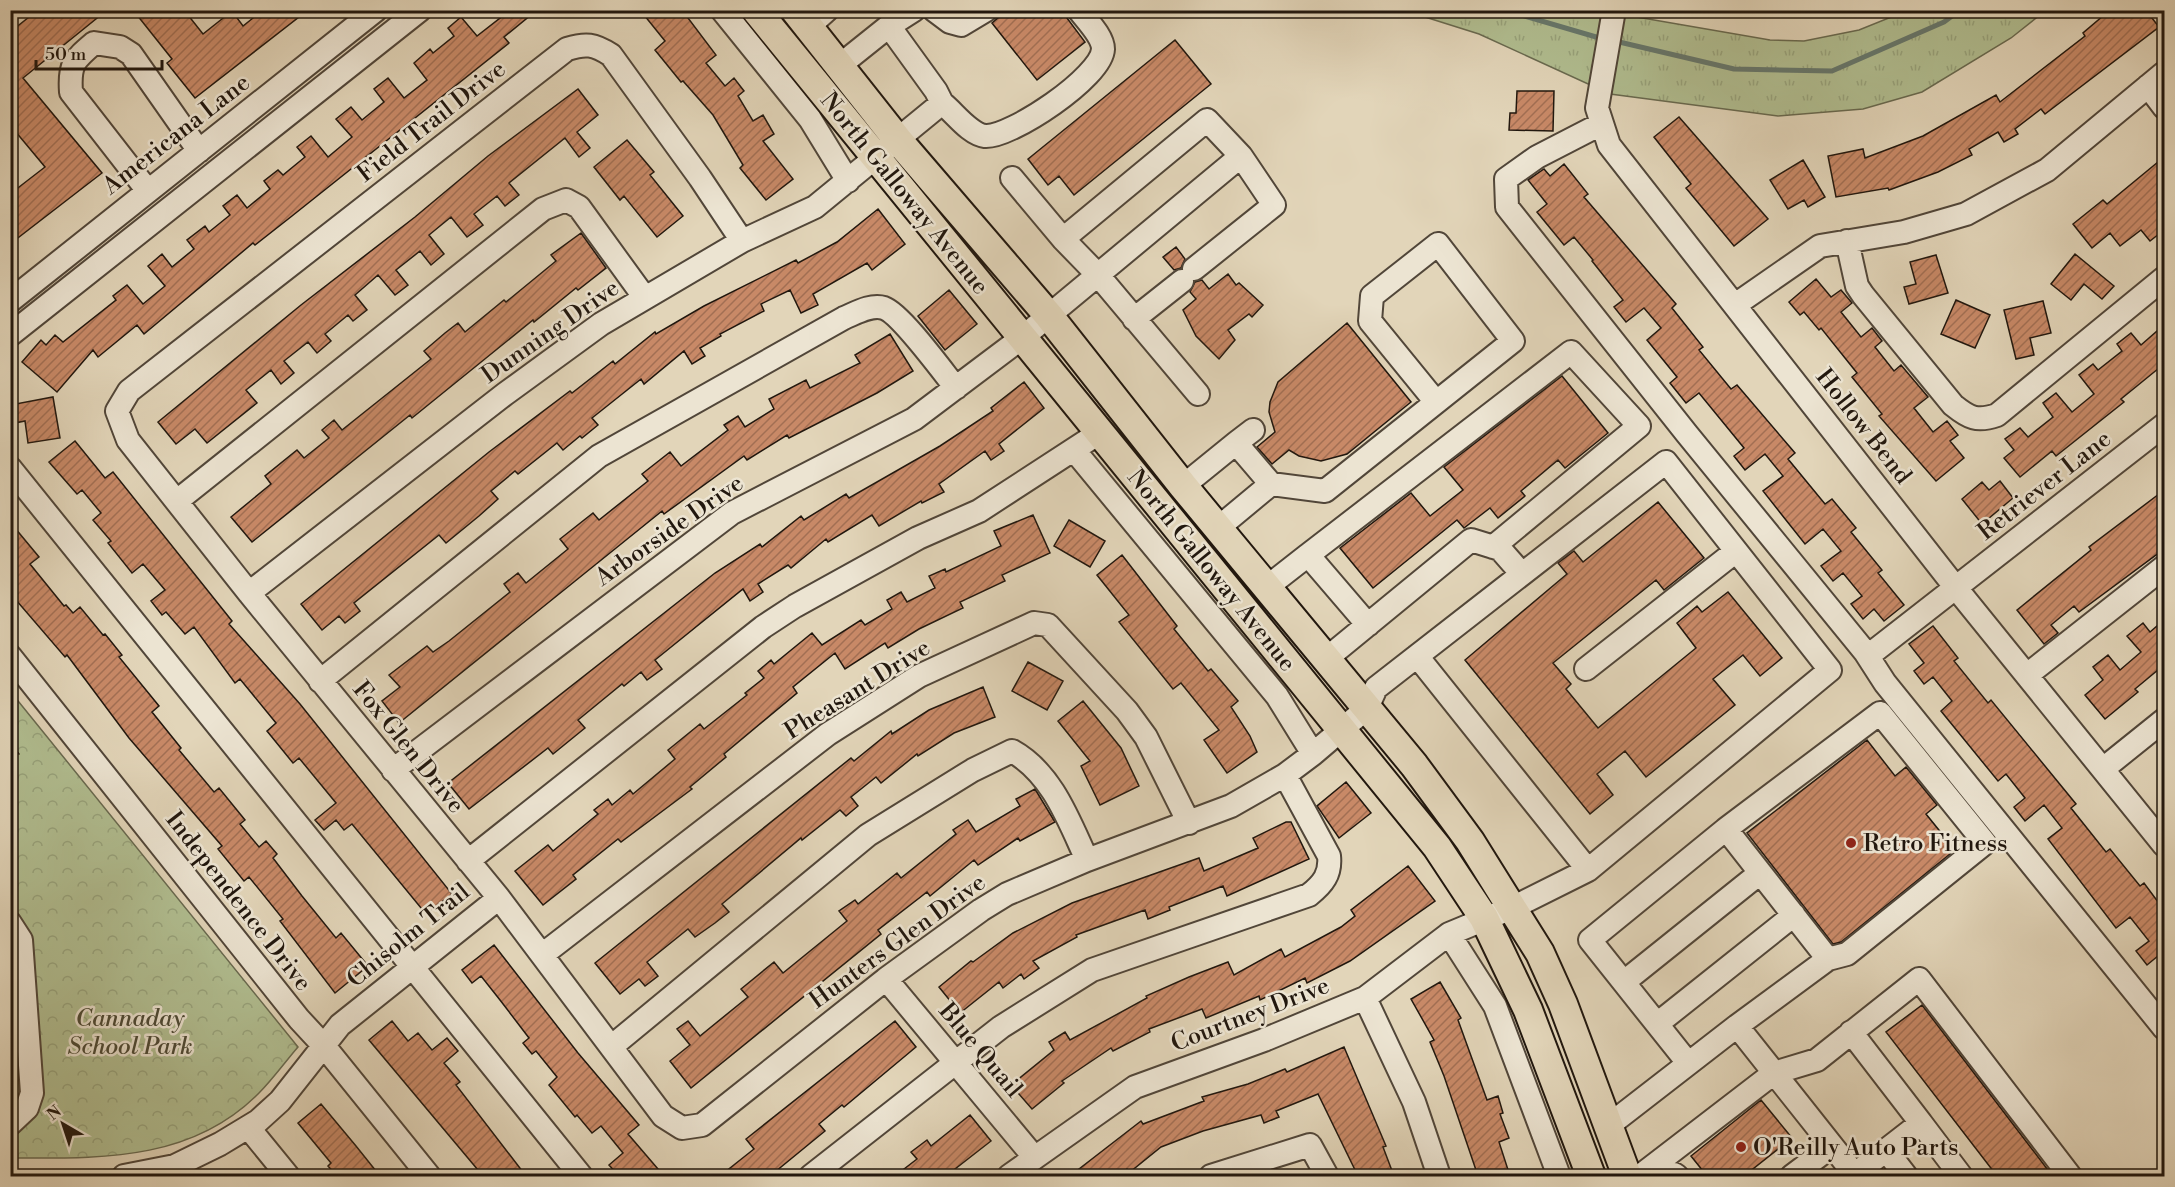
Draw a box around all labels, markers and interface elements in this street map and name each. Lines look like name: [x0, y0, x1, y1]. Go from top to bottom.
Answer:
scale bar: [36, 33, 162, 71]
text: 50 m: [45, 43, 87, 66]
street label: Field Trail Drive: [351, 54, 512, 189]
street label: Americana Lane: [96, 68, 256, 202]
street label: North Galloway Avenue: [813, 86, 995, 301]
street label: Dunning Drive: [476, 273, 625, 390]
street label: Hollow Bend: [1809, 363, 1918, 491]
street label: Retriever Lane: [1972, 424, 2117, 547]
street label: North Galloway Avenue: [1120, 463, 1302, 678]
street label: Arborside Drive: [589, 469, 750, 594]
street label: Pheasant Drive: [779, 633, 936, 747]
street label: Fox Glen Drive: [346, 675, 471, 820]
street label: Independence Drive: [159, 806, 318, 997]
place label: Retro Fitness: [1863, 829, 2008, 859]
marker: Retro Fitness: [1844, 836, 1858, 850]
street label: Hunters Glen Drive: [804, 868, 992, 1016]
street label: Chisolm Trail: [341, 877, 476, 994]
street label: Courtney Drive: [1167, 971, 1334, 1059]
street label: Blue Quail: [931, 996, 1028, 1104]
park label: Cannaday School Park: [67, 1004, 193, 1062]
north arrow: [33, 1094, 93, 1154]
text: N: [43, 1101, 66, 1125]
place label: O'Reilly Auto Parts: [1753, 1133, 1958, 1163]
marker: O'Reilly Auto Parts: [1734, 1140, 1748, 1154]

